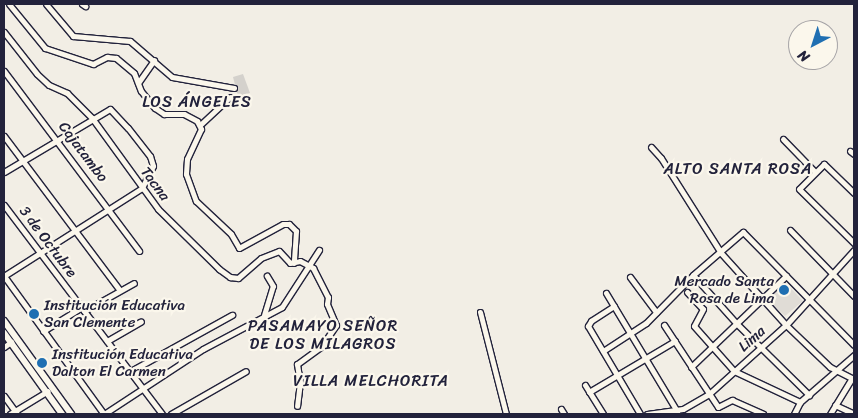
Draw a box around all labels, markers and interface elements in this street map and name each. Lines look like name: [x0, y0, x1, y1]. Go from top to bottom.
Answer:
north arrow: [788, 20, 838, 70]
text: N: [792, 43, 815, 69]
district label: LOS ÁNGELES: [141, 92, 253, 112]
street label: Cajatambo: [55, 118, 111, 186]
district label: ALTO SANTA ROSA: [662, 159, 814, 179]
street label: Tacna: [136, 164, 174, 204]
street label: 3 de Octubre: [15, 203, 81, 281]
place label: Mercado Santa Rosa de Lima: [675, 272, 774, 307]
marker: Mercado Santa Rosa de Lima: [778, 284, 790, 296]
place label: Institución Educativa San Clemente: [44, 296, 185, 331]
marker: Institución Educativa San Clemente: [28, 308, 40, 320]
district label: PASAMAYO SEÑOR DE LOS MILAGROS: [246, 316, 400, 354]
street label: Lima: [735, 322, 769, 356]
place label: Institución Educativa Dalton El Carmen: [52, 345, 193, 380]
marker: Institución Educativa Dalton El Carmen: [36, 357, 48, 369]
district label: VILLA MELCHORITA: [293, 371, 449, 391]

